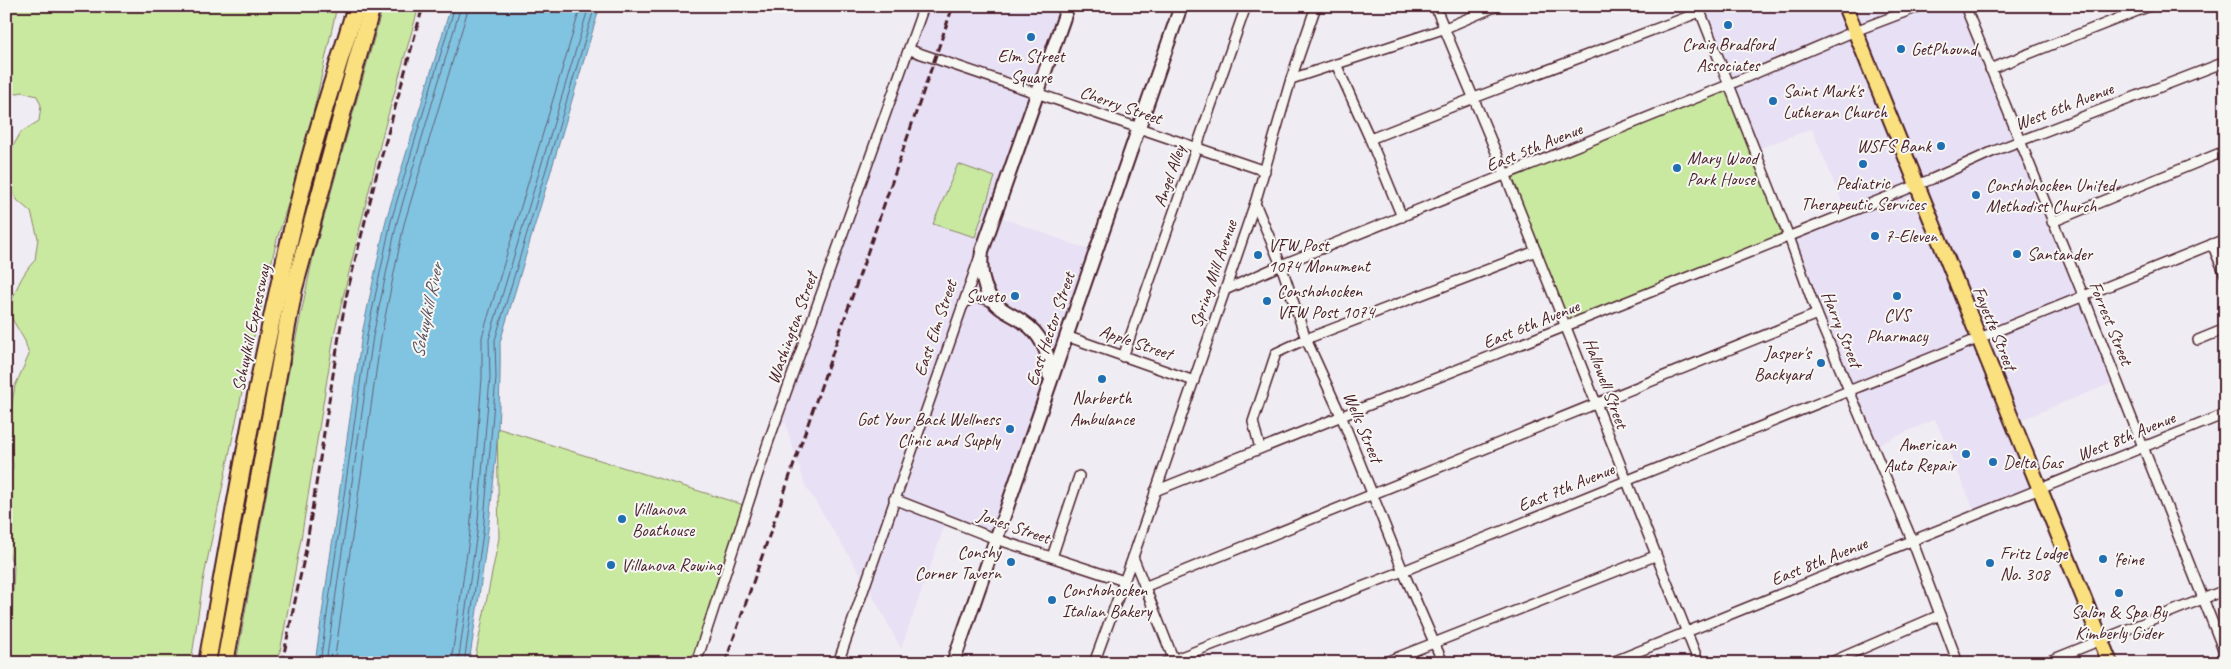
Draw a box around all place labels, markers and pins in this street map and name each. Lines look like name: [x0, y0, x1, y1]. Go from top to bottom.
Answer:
marker: Craig Bradford Associates: [1722, 19, 1734, 31]
marker: Elm Street Square: [1025, 31, 1037, 43]
place label: Craig Bradford Associates: [1682, 33, 1777, 76]
place label: GetPhound: [1911, 38, 1979, 60]
marker: GetPhound: [1895, 43, 1907, 55]
place label: Elm Street Square: [998, 45, 1066, 88]
place label: Saint Mark's Lutheran Church: [1783, 80, 1888, 123]
marker: Saint Mark's Lutheran Church: [1767, 95, 1779, 107]
place label: WSFS Bank: [1857, 135, 1932, 157]
marker: WSFS Bank: [1935, 140, 1947, 152]
place label: Mary Wood Park House: [1687, 147, 1760, 190]
marker: Pediatric Therapeutic Services: [1857, 158, 1869, 170]
marker: Mary Wood Park House: [1671, 162, 1683, 174]
place label: Pediatric Therapeutic Services: [1801, 172, 1927, 215]
place label: Conshohocken United Methodist Church: [1986, 174, 2117, 217]
marker: Conshohocken United Methodist Church: [1970, 189, 1982, 201]
place label: 7-Eleven: [1885, 225, 1938, 247]
marker: 7-Eleven: [1869, 230, 1881, 242]
place label: VFW Post 1074 Monument: [1268, 234, 1372, 277]
place label: Santander: [2027, 243, 2094, 265]
marker: Santander: [2011, 248, 2023, 260]
marker: VFW Post 1074 Monument: [1252, 249, 1264, 261]
place label: Conshohocken VFW Post 1074: [1277, 280, 1376, 323]
place label: Suveto: [966, 285, 1007, 307]
marker: Suveto: [1009, 290, 1021, 302]
marker: CVS Pharmacy: [1891, 290, 1903, 302]
marker: Conshohocken VFW Post 1074: [1261, 295, 1273, 307]
place label: CVS Pharmacy: [1866, 304, 1929, 347]
place label: Jasper's Backyard: [1754, 342, 1814, 385]
marker: Jasper's Backyard: [1815, 357, 1827, 369]
marker: Narberth Ambulance: [1096, 373, 1108, 385]
place label: Narberth Ambulance: [1070, 387, 1135, 430]
place label: Got Your Back Wellness Clinic and Supply: [857, 408, 1002, 451]
marker: Got Your Back Wellness Clinic and Supply: [1004, 423, 1016, 435]
place label: American Auto Repair: [1884, 433, 1958, 476]
marker: American Auto Repair: [1960, 448, 1972, 460]
place label: Delta Gas: [2003, 451, 2065, 473]
marker: Delta Gas: [1987, 456, 1999, 468]
place label: Villanova Boathouse: [632, 498, 695, 541]
marker: Villanova Boathouse: [616, 513, 628, 525]
place label: Conshy Corner Tavern: [915, 541, 1003, 584]
place label: Fritz Lodge No. 308: [2000, 542, 2068, 585]
place label: 'feine: [2113, 548, 2145, 570]
marker: 'feine: [2097, 553, 2109, 565]
place label: Villanova Rowing: [621, 554, 724, 576]
marker: Conshy Corner Tavern: [1005, 556, 1017, 568]
marker: Fritz Lodge No. 308: [1984, 557, 1996, 569]
marker: Villanova Rowing: [605, 559, 617, 571]
place label: Conshohocken Italian Bakery: [1062, 579, 1154, 622]
marker: Salon & Spa By Kimberly Gider: [2113, 587, 2125, 599]
marker: Conshohocken Italian Bakery: [1046, 594, 1058, 606]
place label: Salon & Spa By Kimberly Gider: [2071, 601, 2169, 644]

